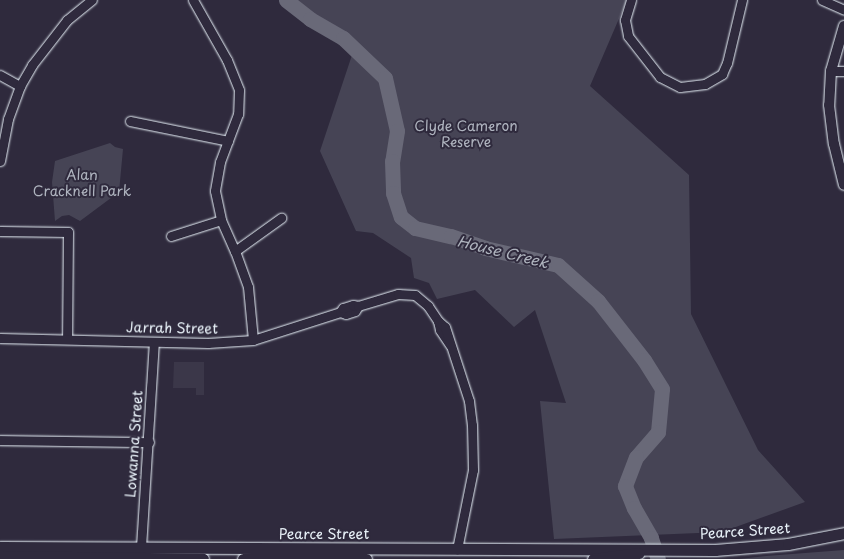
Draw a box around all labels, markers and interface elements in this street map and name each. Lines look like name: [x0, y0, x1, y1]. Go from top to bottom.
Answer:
park label: Clyde Cameron Reserve: [414, 118, 518, 150]
park label: Alan Cracknell Park: [32, 167, 132, 200]
water label: House Creek: [456, 231, 550, 271]
street label: Jarrah Street: [126, 319, 218, 337]
street label: Lowanna Street: [122, 390, 146, 498]
street label: Pearce Street: [699, 519, 791, 543]
street label: Pearce Street: [278, 526, 370, 542]

